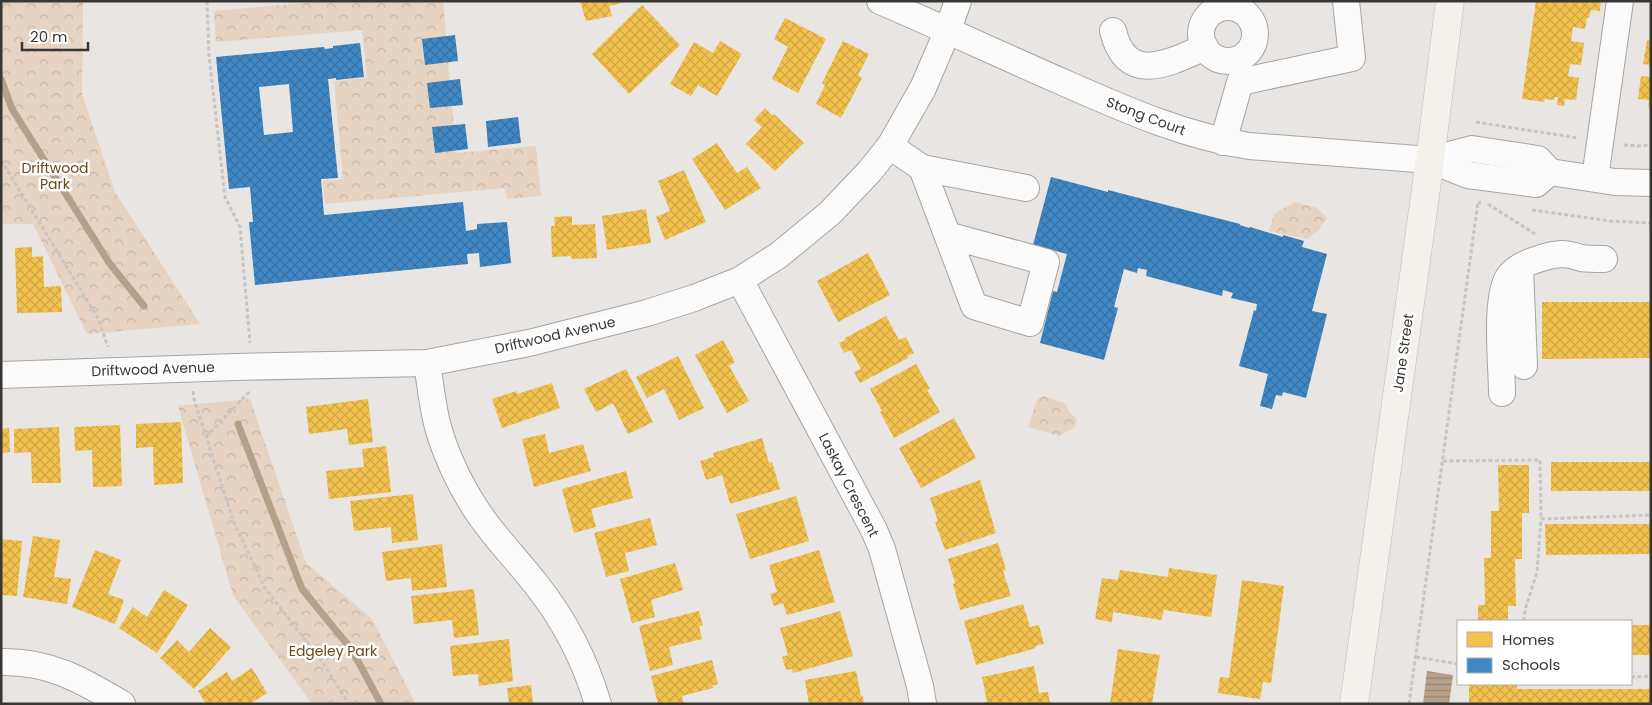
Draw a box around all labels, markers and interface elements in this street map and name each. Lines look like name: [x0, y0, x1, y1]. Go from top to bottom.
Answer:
scale bar: [22, 20, 89, 52]
text: 20 m: [30, 26, 68, 47]
street label: Stong Court: [1103, 92, 1189, 140]
park label: Driftwood Park: [21, 158, 89, 194]
street label: Driftwood Avenue: [493, 311, 618, 359]
street label: Jane Street: [1388, 312, 1418, 394]
street label: Driftwood Avenue: [91, 357, 215, 381]
street label: Laskay Crescent: [814, 430, 884, 540]
legend: [1457, 620, 1632, 685]
text: Homes: [1502, 629, 1555, 650]
park label: Edgeley Park: [289, 641, 378, 661]
text: Schools: [1502, 654, 1560, 675]

